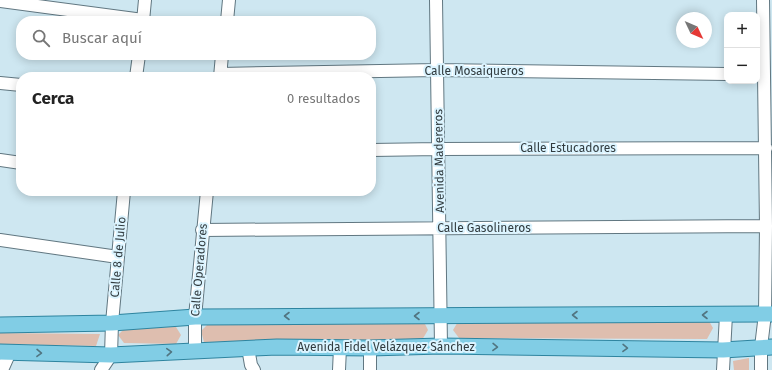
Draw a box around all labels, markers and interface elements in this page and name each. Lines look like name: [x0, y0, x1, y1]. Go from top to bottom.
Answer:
north arrow: [676, 12, 712, 48]
map controls: [724, 12, 760, 84]
button: +: [724, 12, 760, 48]
search box: [16, 16, 376, 60]
icon: search: [30, 27, 52, 49]
text: Buscar aquí: [62, 29, 142, 47]
button: −: [724, 48, 760, 84]
street label: Calle Mosaiqueros: [424, 64, 524, 78]
text: Cerca: [32, 88, 74, 109]
text: 0 resultados: [287, 91, 360, 106]
street label: Avenida Madereros: [431, 109, 447, 213]
street label: Calle Estucadores: [520, 141, 616, 155]
street label: Calle 8 de Julio: [107, 216, 129, 298]
street label: Calle Gasolineros: [437, 221, 531, 235]
street label: Calle Operadores: [188, 223, 210, 317]
one-way arrow: [572, 311, 578, 320]
one-way arrow: [702, 311, 708, 319]
one-way arrow: [284, 312, 290, 320]
one-way arrow: [414, 312, 420, 320]
street label: Avenida Fidel Velázquez Sánchez: [297, 340, 475, 354]
one-way arrow: [492, 342, 498, 351]
one-way arrow: [622, 344, 628, 352]
one-way arrow: [166, 347, 172, 356]
one-way arrow: [36, 349, 42, 357]

